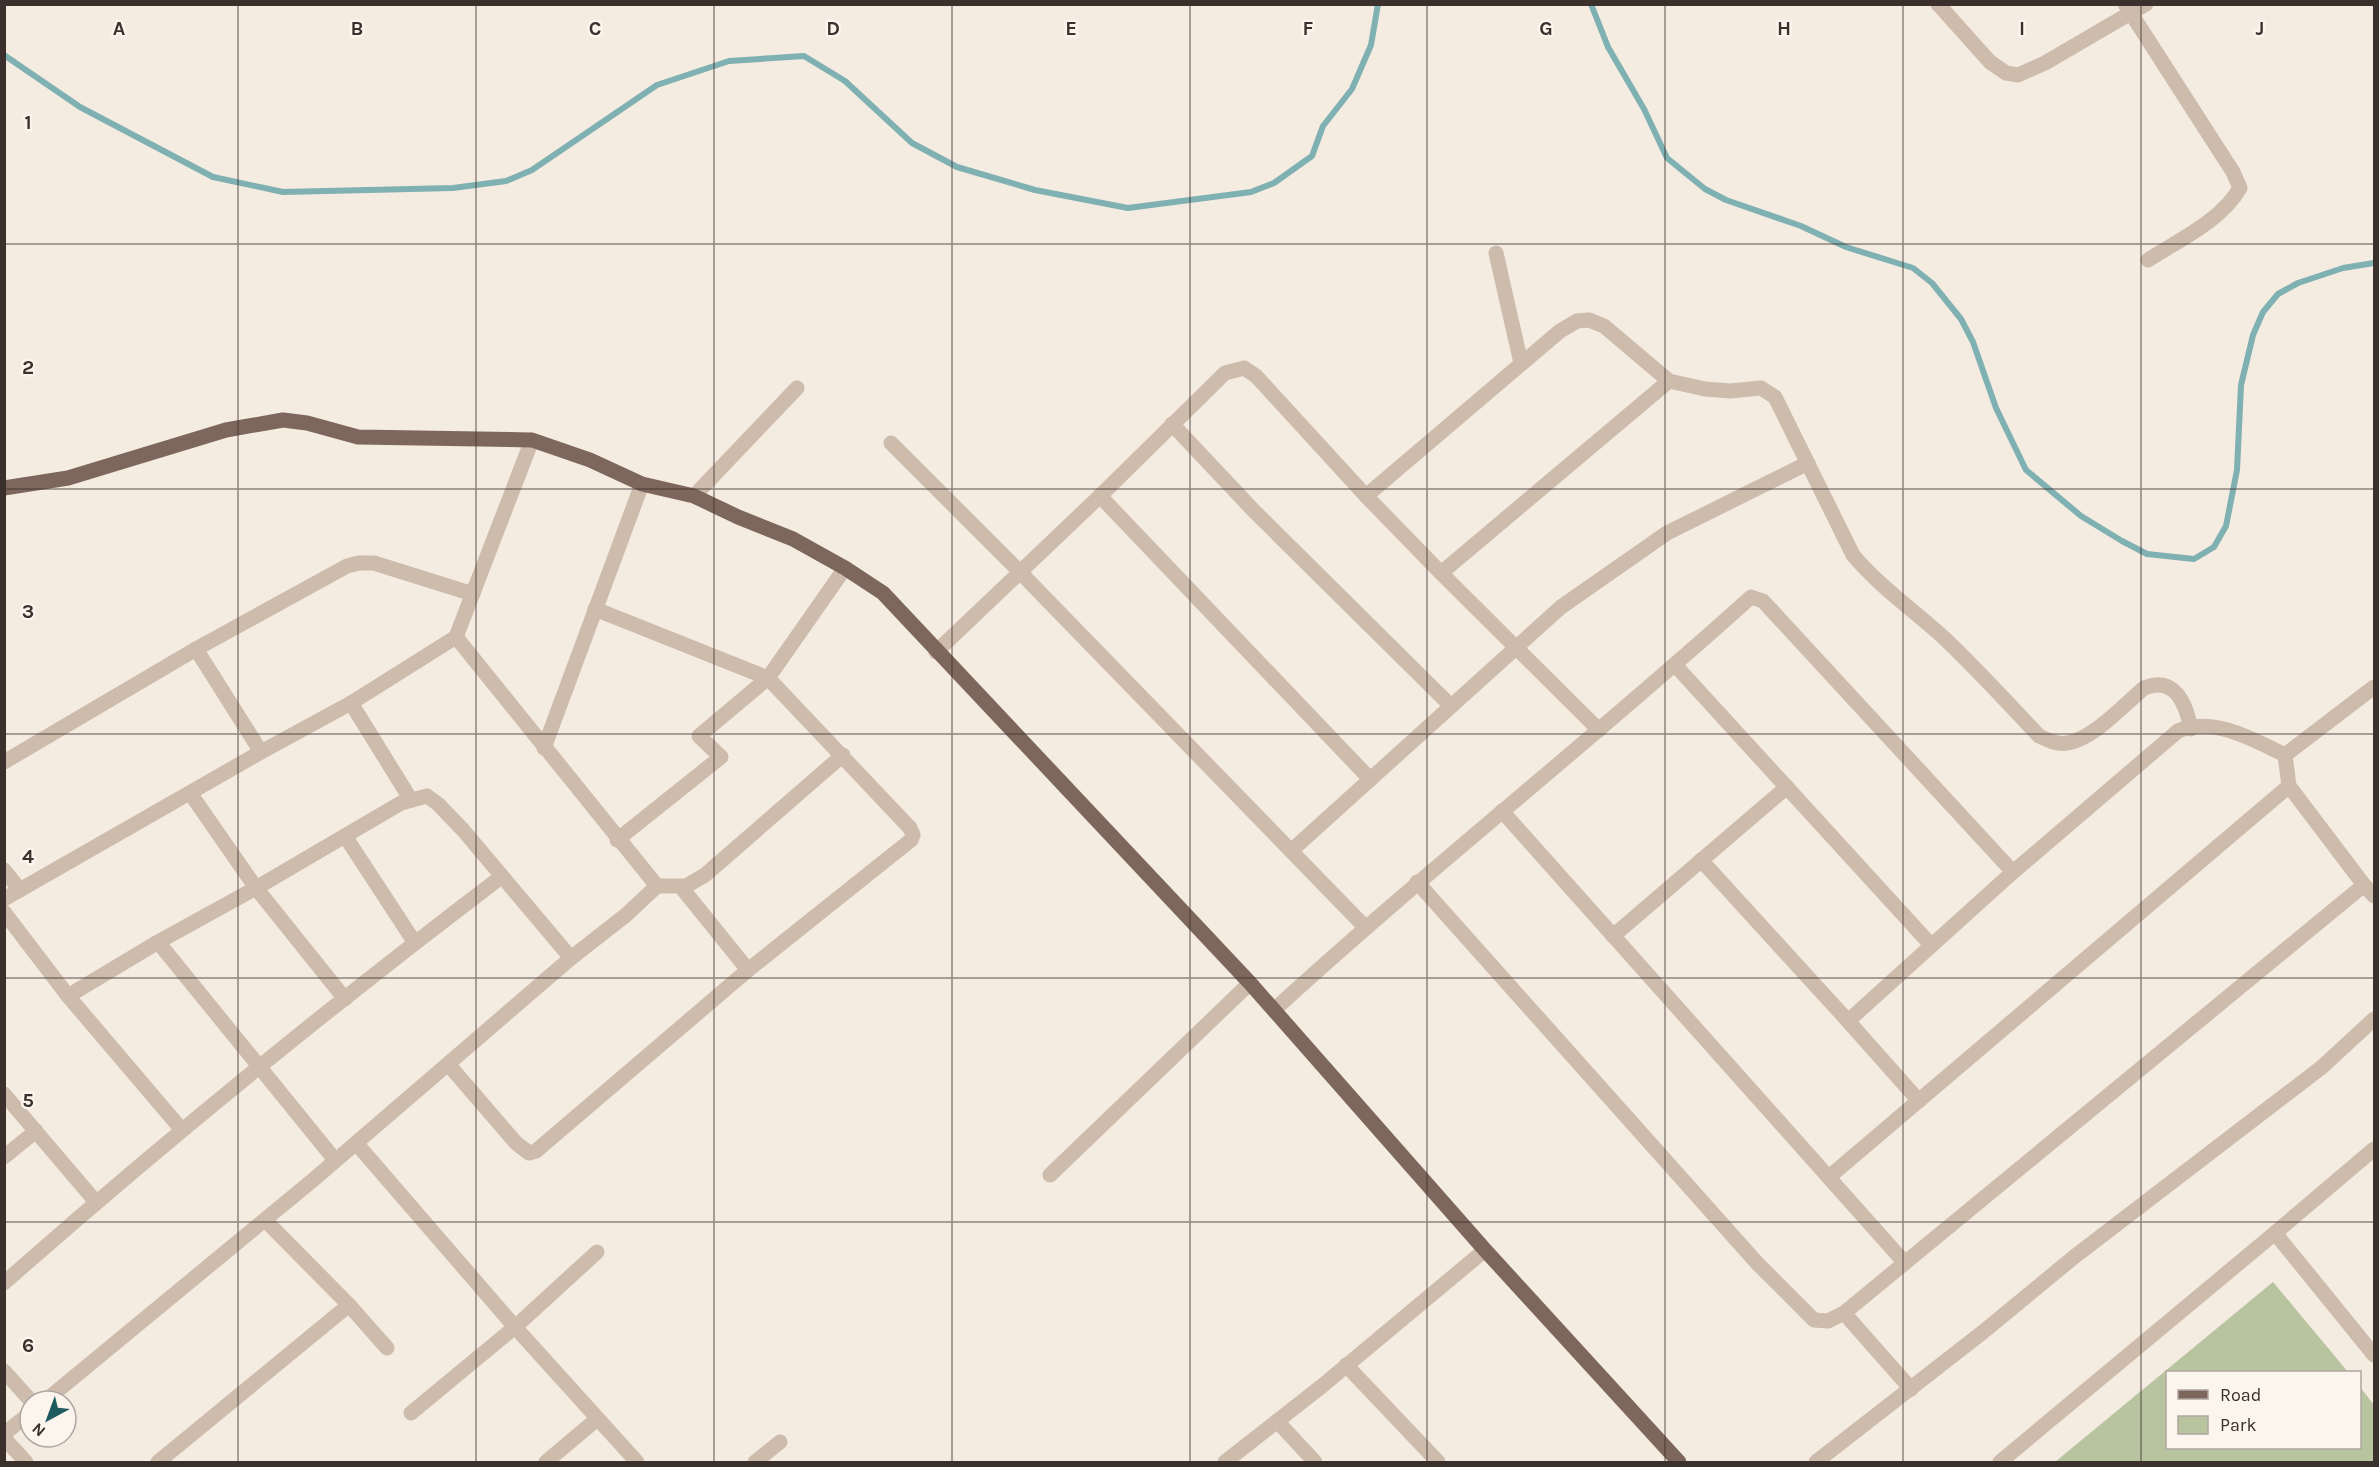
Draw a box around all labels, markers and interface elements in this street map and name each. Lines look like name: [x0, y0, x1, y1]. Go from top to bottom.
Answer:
text: A: [113, 17, 126, 40]
text: B: [351, 17, 363, 40]
text: C: [589, 17, 601, 40]
text: D: [826, 17, 840, 40]
text: E: [1065, 17, 1077, 40]
text: F: [1303, 17, 1314, 40]
text: G: [1539, 17, 1553, 40]
text: H: [1777, 17, 1791, 40]
text: I: [2019, 17, 2025, 40]
text: J: [2256, 17, 2264, 40]
text: 1: [24, 111, 32, 134]
text: 2: [22, 356, 34, 379]
text: 3: [22, 600, 34, 623]
text: 4: [22, 845, 34, 868]
text: 5: [22, 1089, 34, 1112]
text: 6: [22, 1334, 34, 1357]
legend: [2166, 1371, 2361, 1449]
text: Road: [2220, 1384, 2261, 1406]
north arrow: [18, 1389, 78, 1449]
text: Park: [2220, 1414, 2257, 1436]
text: N: [28, 1419, 49, 1441]

